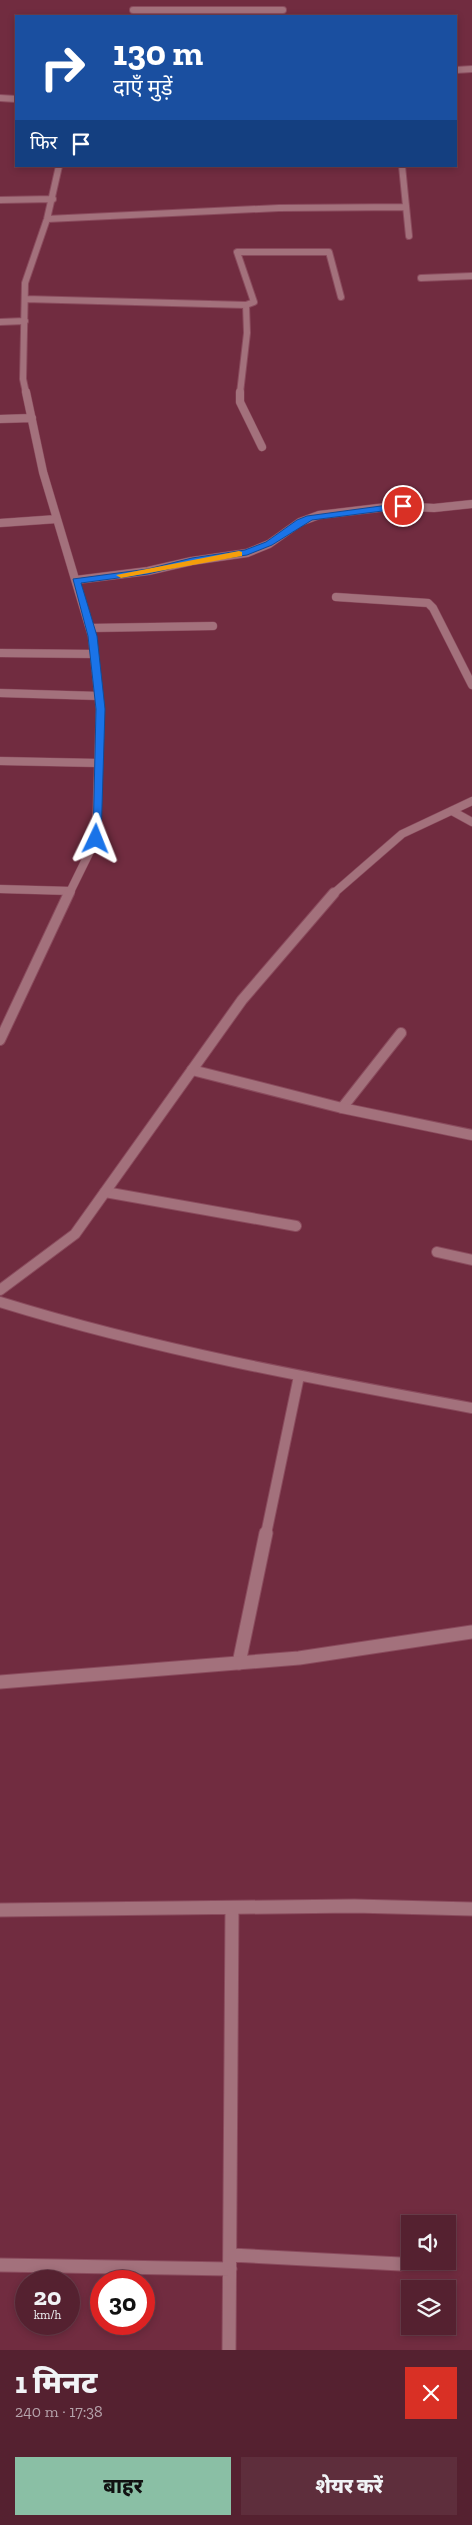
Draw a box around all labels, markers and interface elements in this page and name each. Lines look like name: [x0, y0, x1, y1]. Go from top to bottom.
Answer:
text: 130 m: [113, 32, 203, 74]
icon: right: [30, 35, 95, 100]
text: दाएँ मुड़ें: [113, 74, 172, 101]
icon: arrive: [67, 130, 95, 158]
text: फिर: [30, 131, 57, 154]
pin: [382, 485, 424, 527]
icon: arrive: [389, 492, 417, 520]
position arrow: [69, 812, 121, 864]
map controls: [401, 2215, 456, 2335]
button: sound: [401, 2215, 456, 2270]
speed limit sign: 30: [90, 2270, 155, 2335]
button: layers: [401, 2280, 456, 2335]
text: 20: [34, 2281, 61, 2311]
text: km/h: [34, 2308, 61, 2322]
text: 1 मिनट: [15, 2365, 97, 2401]
button: close: [405, 2367, 457, 2419]
text: 240 m · 17:38: [15, 2402, 103, 2421]
button: बाहर: [15, 2457, 231, 2515]
button: शेयर करें: [241, 2457, 457, 2515]

